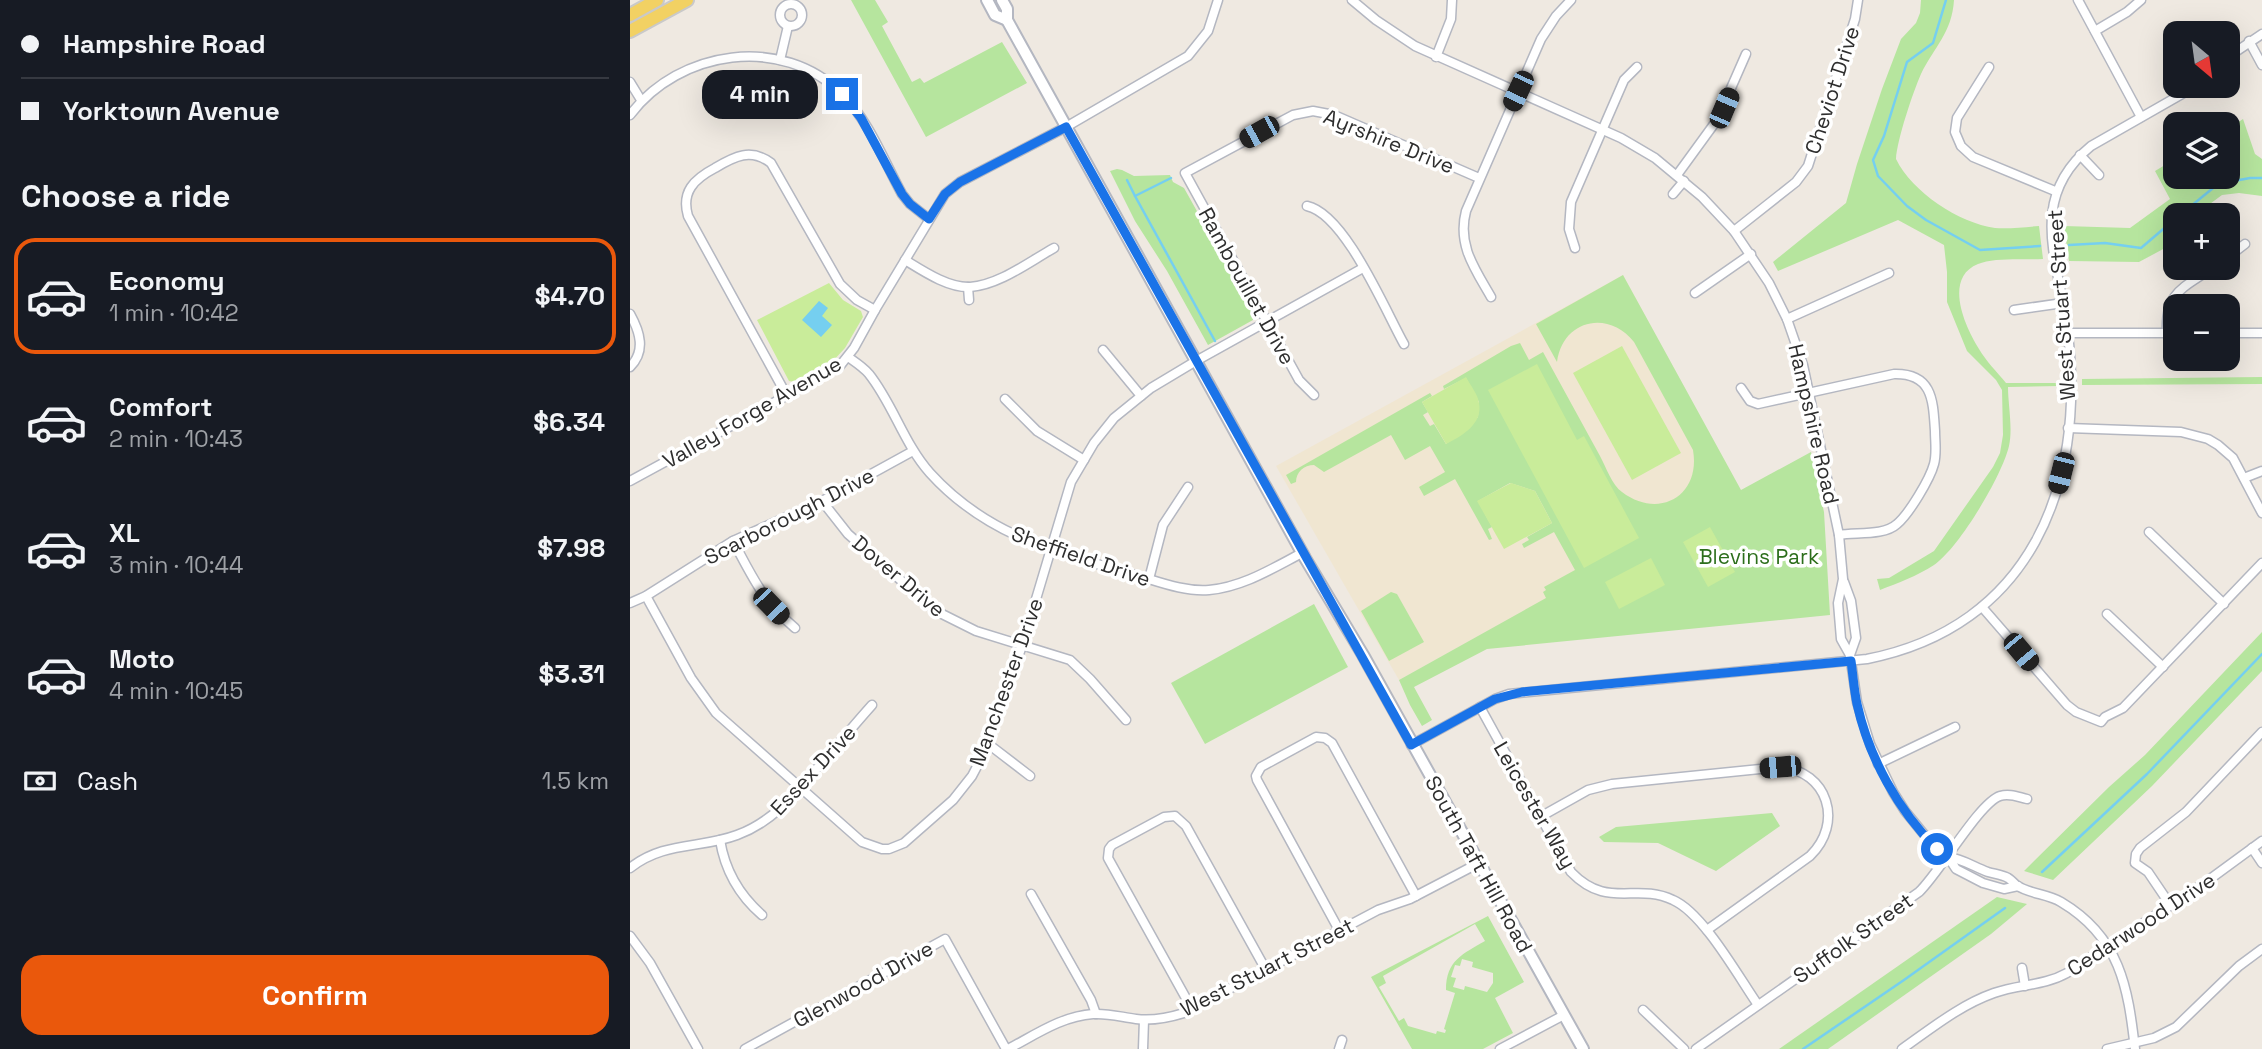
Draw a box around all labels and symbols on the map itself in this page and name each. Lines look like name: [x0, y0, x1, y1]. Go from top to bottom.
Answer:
north arrow: [2163, 21, 2240, 98]
street label: Cheviot Drive: [1799, 23, 1865, 157]
car: [1500, 68, 1537, 114]
callout: 4 min: [702, 70, 818, 119]
route end: [826, 78, 858, 110]
car: [1707, 85, 1742, 131]
street label: Ayrshire Drive: [1320, 103, 1458, 179]
car: [1236, 113, 1283, 151]
street label: Rambouillet Drive: [1193, 203, 1301, 369]
street label: West Stuart Street: [2041, 209, 2081, 401]
street label: Hampshire Road: [1782, 341, 1846, 507]
street label: Valley Forge Avenue: [658, 350, 846, 474]
car: [2046, 450, 2077, 496]
street label: Scarborough Drive: [699, 461, 879, 571]
street label: Sheffield Drive: [1008, 520, 1154, 592]
street label: Dover Drive: [847, 529, 951, 623]
park label: Blevins Park: [1699, 543, 1819, 570]
car: [749, 584, 794, 628]
street label: Manchester Drive: [963, 594, 1049, 770]
car: [2000, 629, 2043, 675]
street label: Essex Drive: [764, 719, 862, 821]
street label: Leicester Way: [1488, 737, 1582, 873]
car: [1759, 755, 1802, 779]
street label: South Taft Hill Road: [1419, 771, 1539, 957]
route start: [1921, 833, 1953, 865]
street label: Cedarwood Drive: [2062, 866, 2220, 982]
street label: Suffolk Street: [1788, 887, 1918, 989]
street label: West Stuart Street: [1176, 912, 1358, 1022]
street label: Glenwood Drive: [788, 934, 938, 1034]

